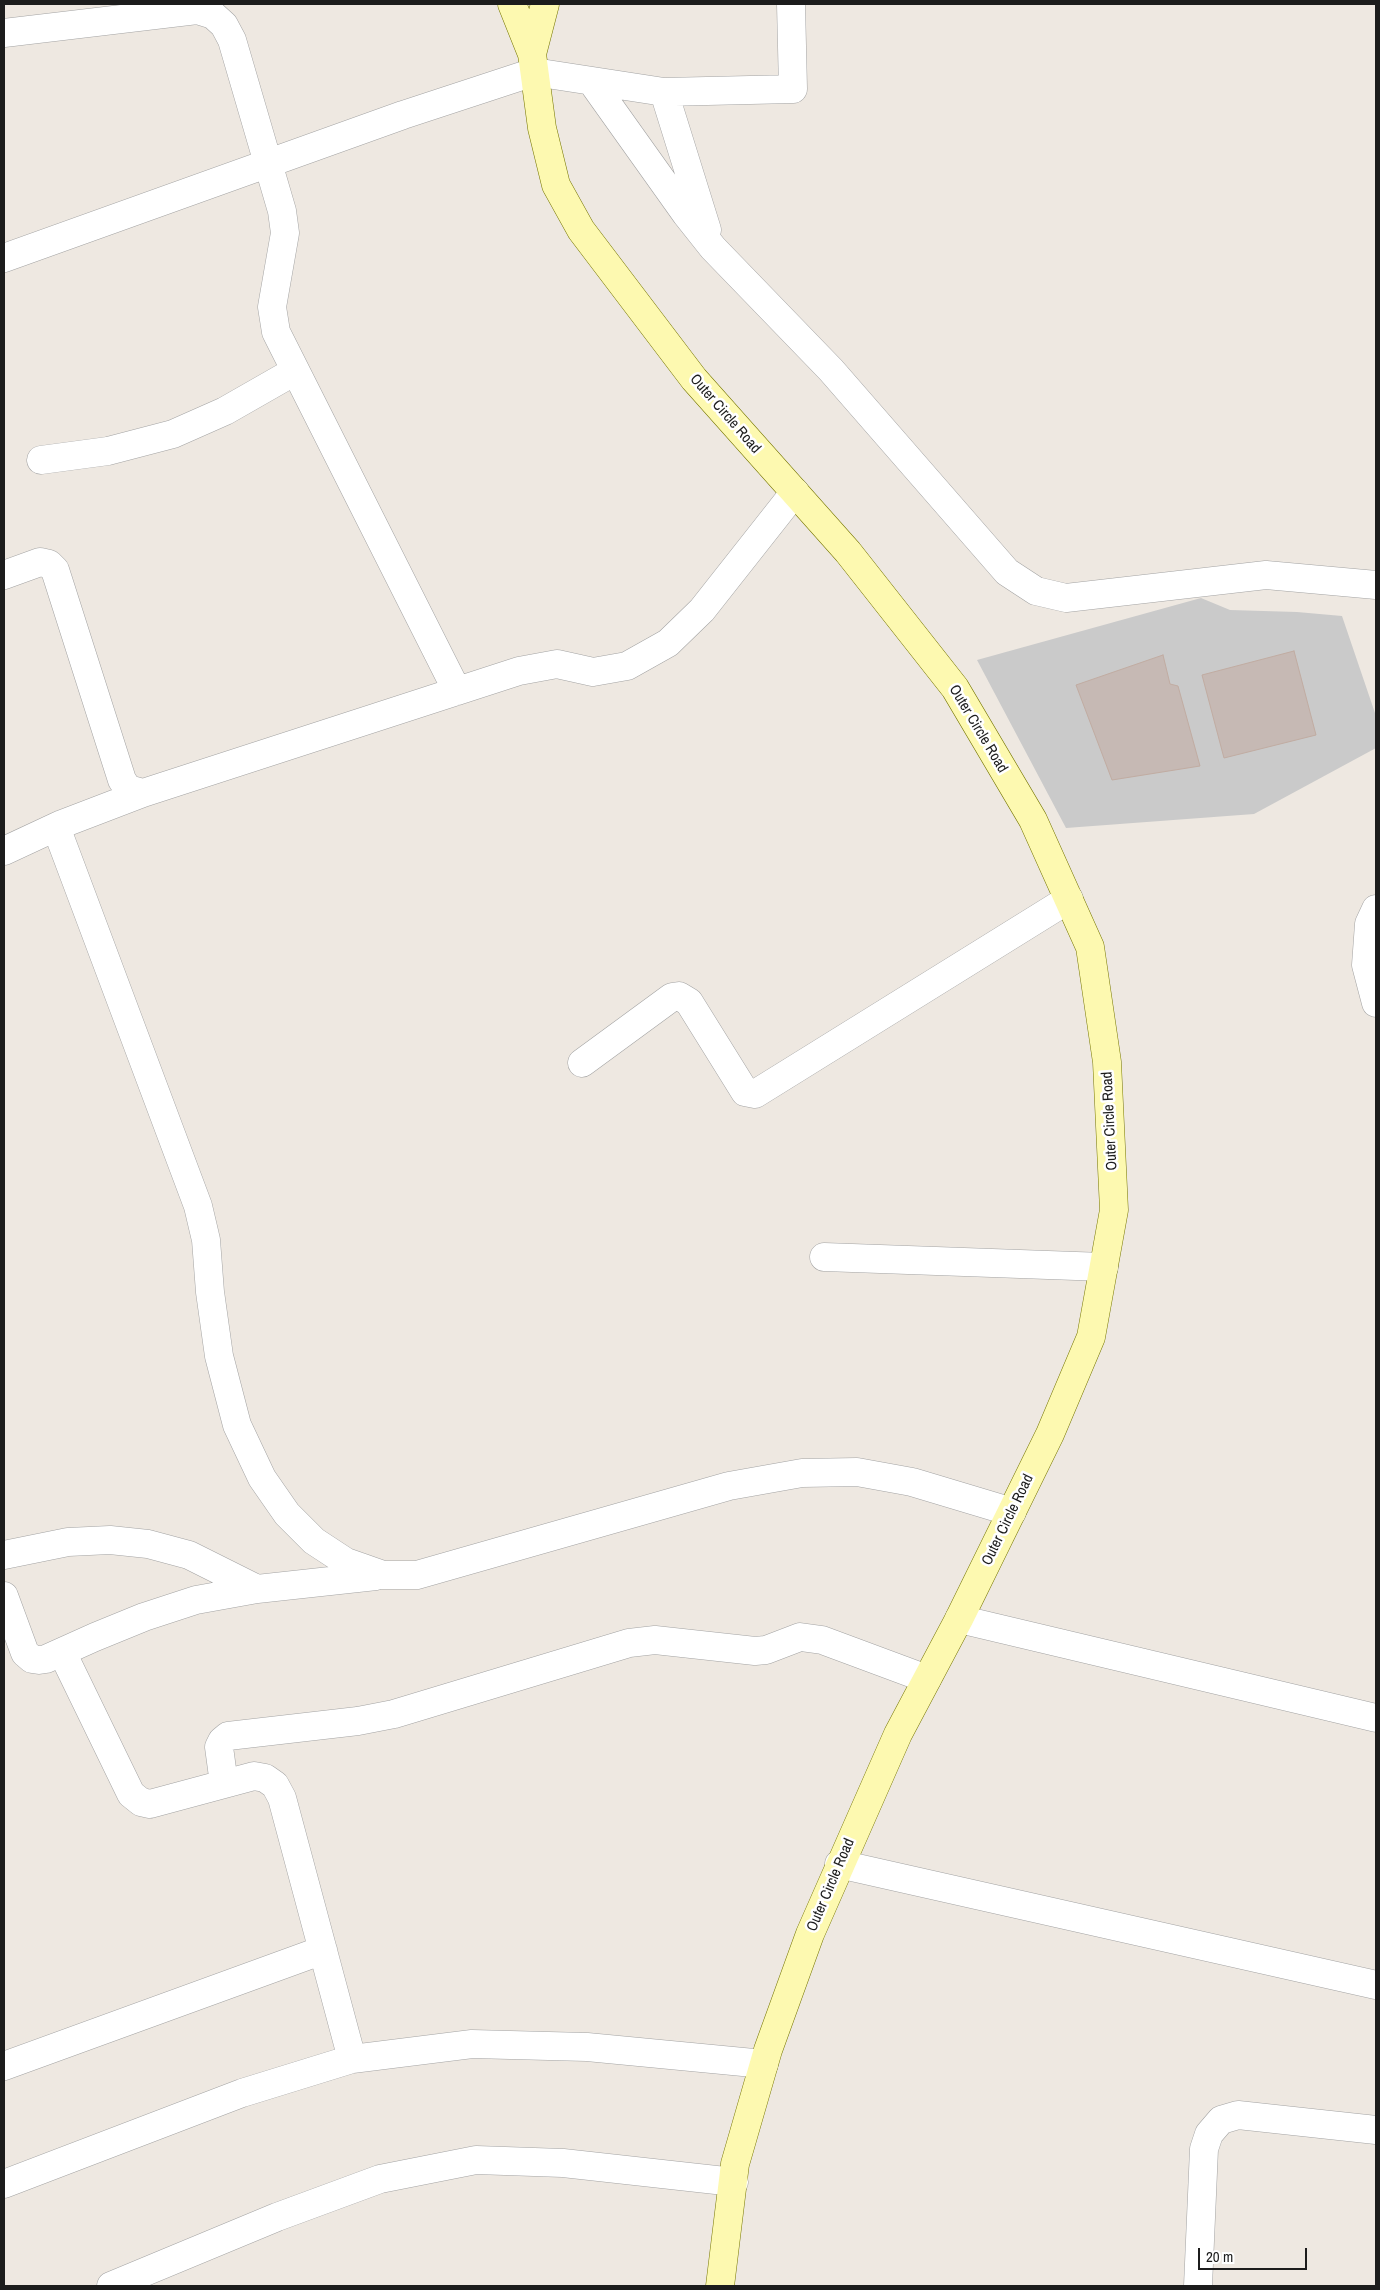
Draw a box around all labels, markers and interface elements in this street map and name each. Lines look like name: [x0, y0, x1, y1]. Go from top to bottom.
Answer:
street label: Outer Circle Road: [686, 371, 764, 457]
street label: Outer Circle Road: [945, 682, 1011, 776]
street label: Outer Circle Road: [1098, 1071, 1122, 1171]
street label: Outer Circle Road: [978, 1472, 1038, 1568]
street label: Outer Circle Road: [803, 1836, 859, 1934]
scale bar: [1200, 2238, 1309, 2270]
text: 20 m: [1206, 2246, 1233, 2267]

